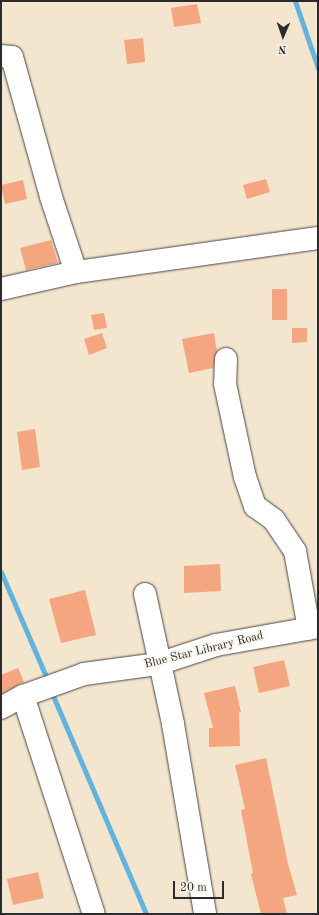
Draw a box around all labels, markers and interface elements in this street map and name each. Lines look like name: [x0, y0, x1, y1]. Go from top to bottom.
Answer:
north arrow: [263, 16, 303, 56]
text: N: [278, 43, 287, 54]
street label: Blue Star Library Road: [143, 629, 265, 673]
scale bar: [175, 873, 226, 899]
text: 20 m: [180, 882, 207, 894]

